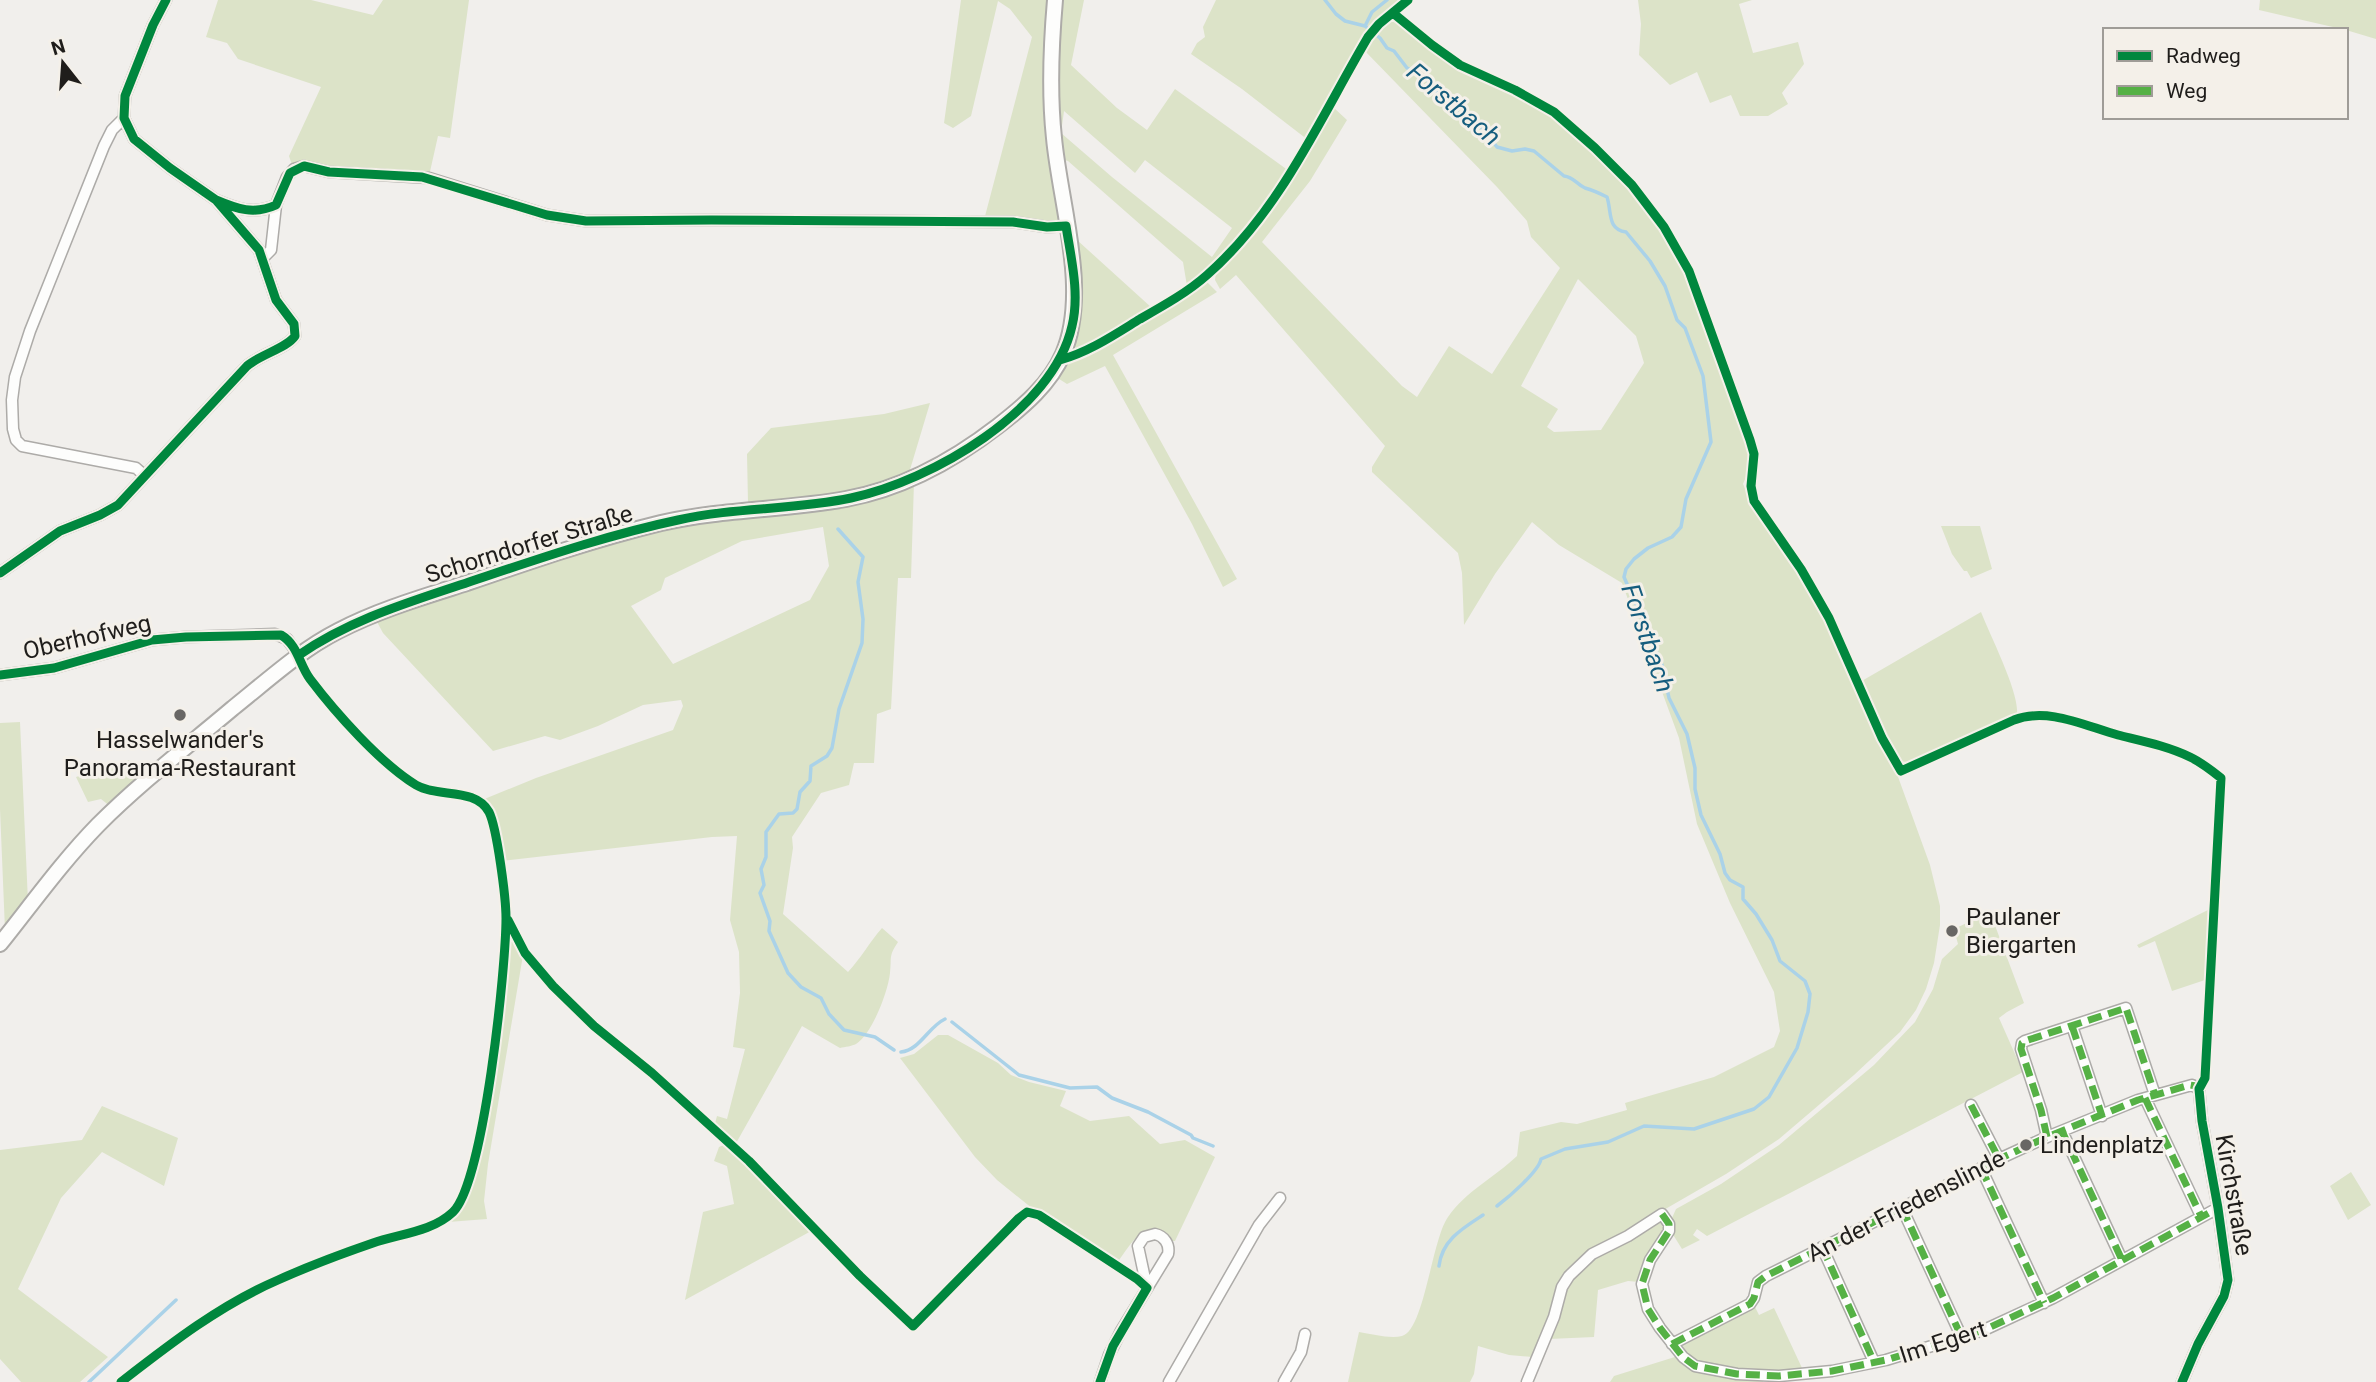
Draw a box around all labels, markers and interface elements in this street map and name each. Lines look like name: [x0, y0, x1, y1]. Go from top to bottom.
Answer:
north arrow: [28, 28, 98, 98]
legend: [2103, 28, 2348, 119]
text: N: [48, 34, 68, 60]
text: Radweg: [2166, 44, 2241, 68]
water label: Forstbach: [1401, 56, 1507, 152]
text: Weg: [2166, 79, 2207, 103]
street label: Schorndorfer Straße: [422, 499, 636, 589]
water label: Forstbach: [1615, 580, 1681, 696]
street label: Oberhofweg: [20, 609, 154, 665]
marker: Hasselwander's Panorama-Restaurant: [172, 707, 188, 723]
place label: Hasselwander's Panorama-Restaurant: [64, 726, 296, 782]
place label: Paulaner Biergarten: [1966, 903, 2077, 959]
marker: Paulaner Biergarten: [1944, 923, 1960, 939]
place label: Lindenplatz: [2040, 1131, 2164, 1159]
street label: Kirchstraße: [2210, 1132, 2258, 1258]
marker: Lindenplatz: [2018, 1137, 2034, 1153]
street label: An der Friedenslinde: [1803, 1144, 2009, 1268]
street label: Im Egert: [1896, 1315, 1990, 1369]

